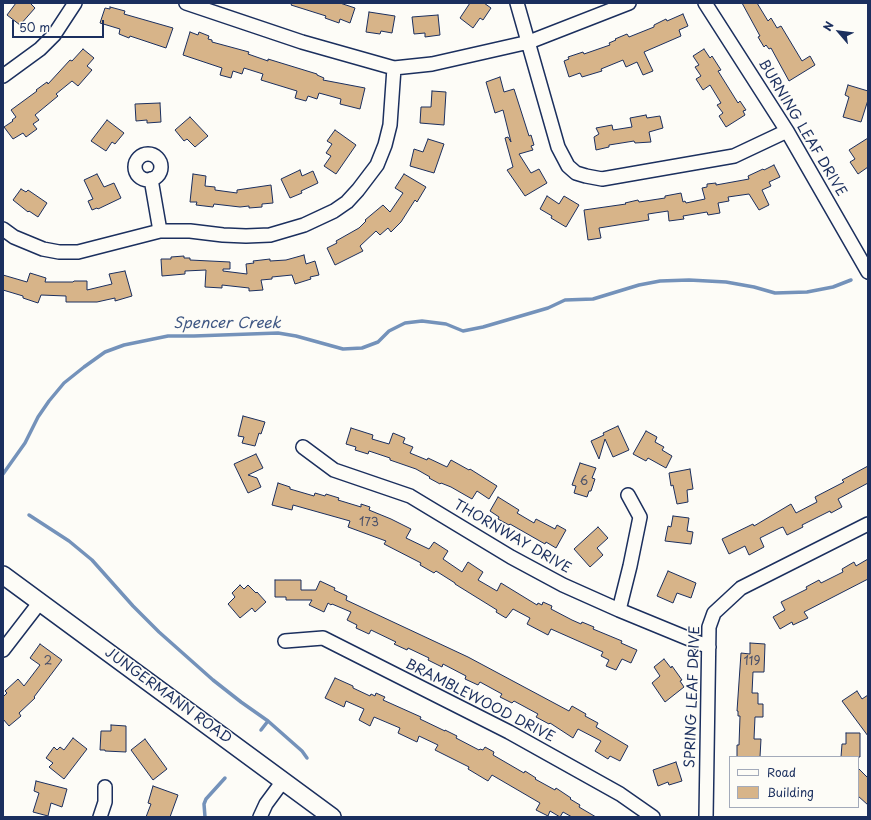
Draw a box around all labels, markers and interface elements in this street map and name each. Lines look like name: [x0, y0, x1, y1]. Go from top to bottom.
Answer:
scale bar: [14, 12, 106, 38]
north arrow: [819, 12, 859, 52]
text: 50 m: [19, 18, 50, 36]
text: N: [818, 18, 838, 34]
street label: BURNING LEAF DRIVE: [754, 56, 850, 200]
water label: Spencer Creek: [173, 315, 281, 333]
house number: 6: [580, 475, 588, 489]
street label: THORNWAY DRIVE: [450, 497, 574, 577]
house number: 173: [359, 516, 379, 530]
street label: SPRING LEAF DRIVE: [682, 626, 704, 768]
street label: JUNGERMANN ROAD: [101, 644, 235, 748]
house number: 2: [44, 655, 52, 669]
house number: 119: [743, 655, 761, 669]
street label: BRAMBLEWOOD DRIVE: [402, 656, 558, 746]
legend: [729, 756, 859, 808]
text: Road: [767, 763, 796, 781]
text: Building: [767, 783, 814, 801]

